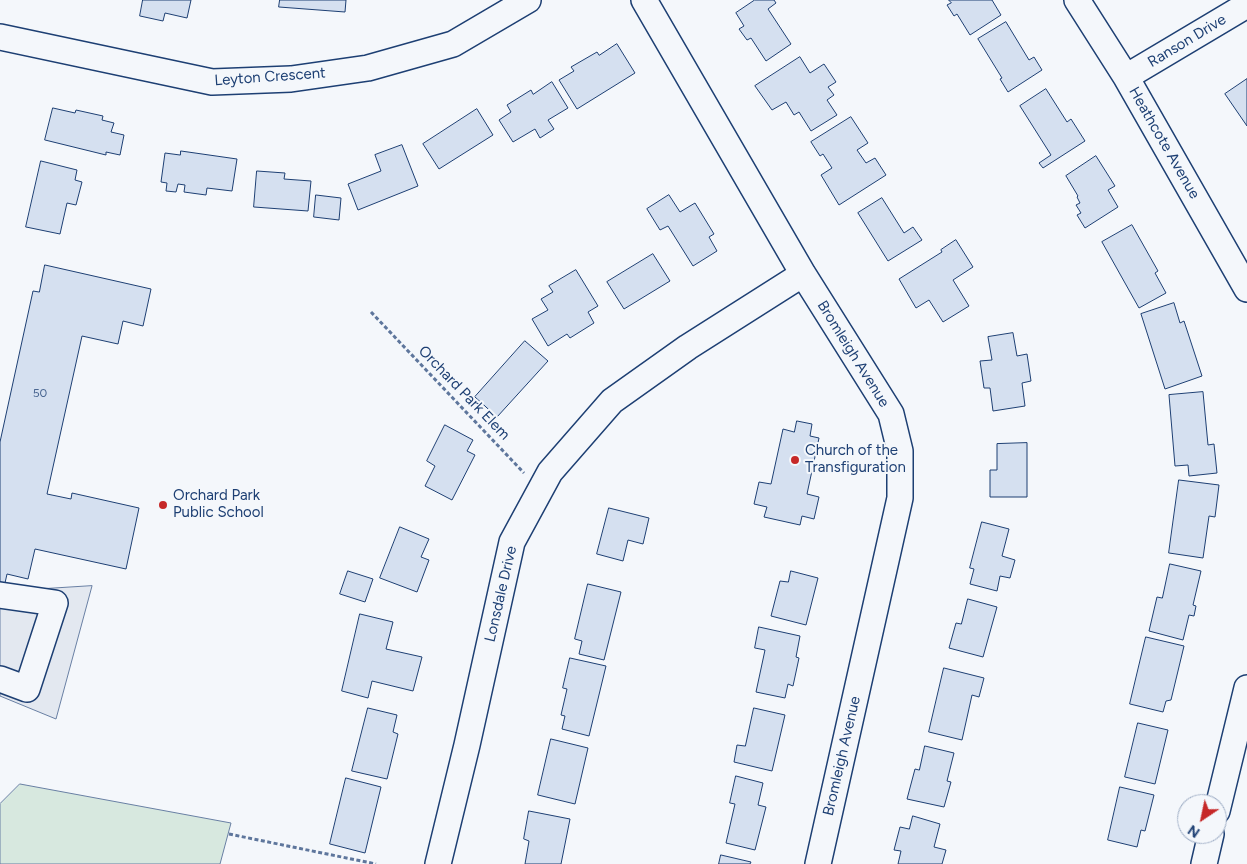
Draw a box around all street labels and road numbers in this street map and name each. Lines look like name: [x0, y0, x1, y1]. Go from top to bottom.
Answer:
street label: Ranson Drive: [1145, 11, 1229, 71]
street label: Leyton Crescent: [214, 64, 326, 90]
street label: Heathcote Avenue: [1125, 84, 1203, 202]
street label: Bromleigh Avenue: [813, 297, 893, 411]
street label: Orchard Park Elem: [415, 342, 513, 444]
street label: Lonsdale Drive: [481, 544, 521, 644]
street label: Bromleigh Avenue: [819, 694, 865, 818]

